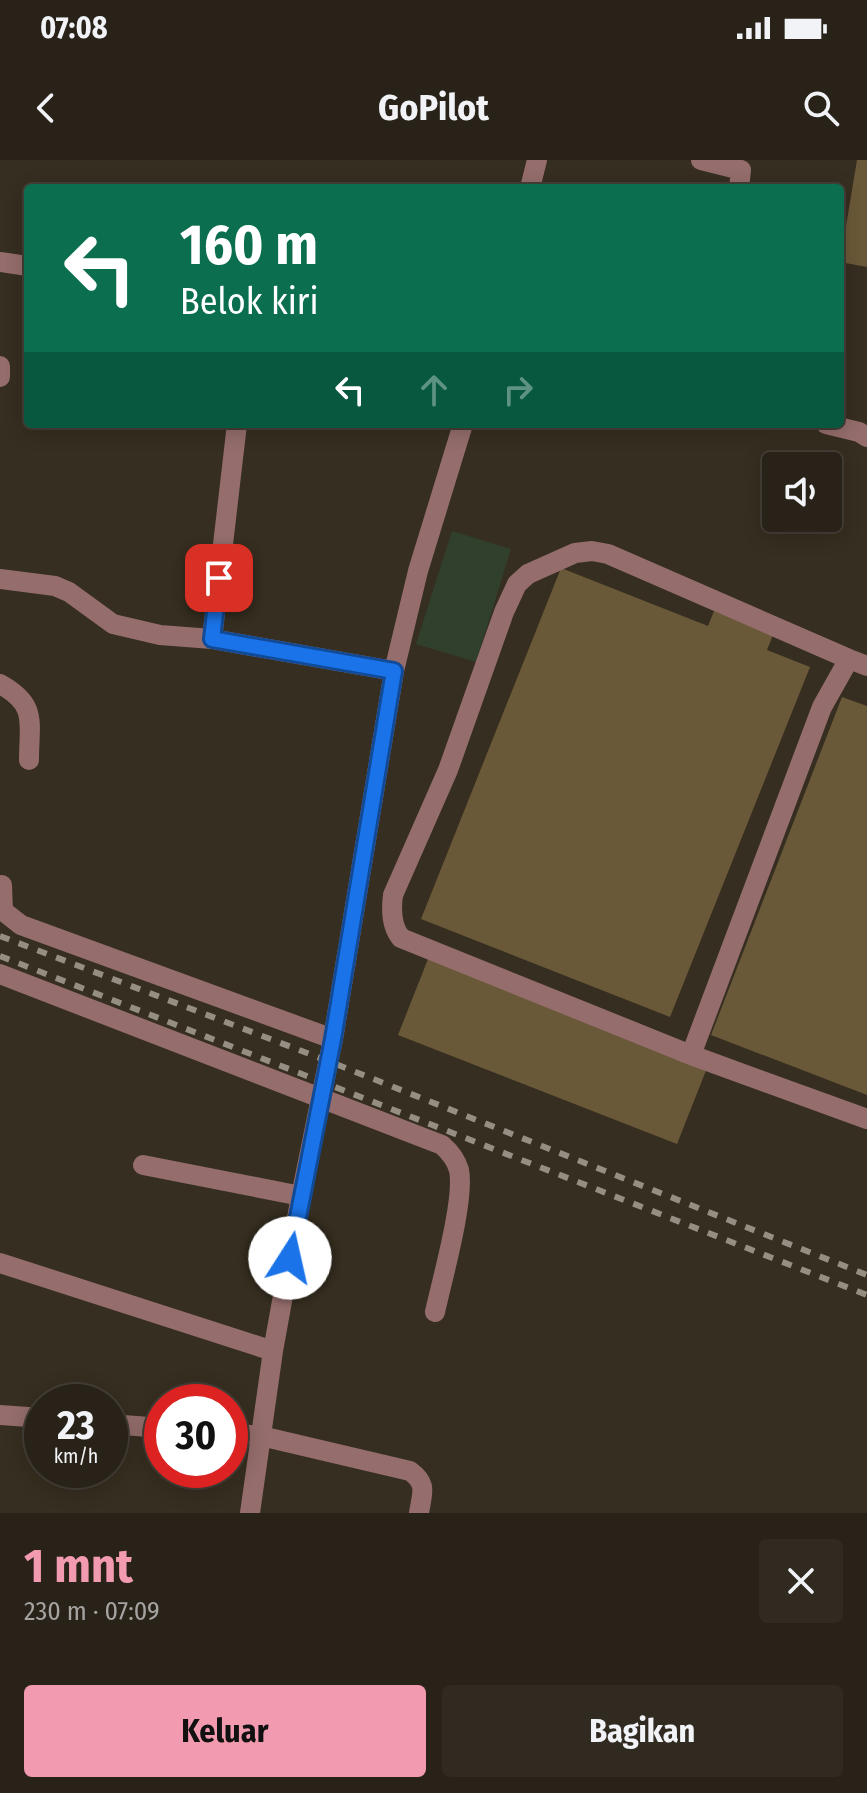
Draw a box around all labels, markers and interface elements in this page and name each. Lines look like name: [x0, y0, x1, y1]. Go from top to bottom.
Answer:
text: 07:08: [40, 10, 108, 46]
icon: back: [24, 86, 68, 130]
text: GoPilot: [378, 86, 489, 130]
icon: search: [799, 86, 843, 130]
text: 160 m: [180, 212, 318, 279]
icon: left: [48, 216, 152, 320]
text: Belok kiri: [180, 280, 318, 324]
icon: left: [328, 368, 372, 412]
icon: ahead: [412, 368, 456, 412]
icon: right: [496, 368, 540, 412]
map controls: [762, 452, 842, 532]
button: sound: [762, 452, 842, 532]
pin: [185, 544, 253, 612]
icon: arrive: [197, 556, 241, 600]
position arrow: [248, 1216, 332, 1300]
speed limit sign: 30: [144, 1384, 248, 1488]
text: 23: [57, 1402, 95, 1450]
text: km/h: [54, 1444, 98, 1468]
text: 1 mnt: [24, 1537, 133, 1595]
button: close: [759, 1539, 843, 1623]
text: 230 m · 07:09: [24, 1596, 160, 1627]
button: Keluar: [24, 1685, 426, 1777]
button: Bagikan: [442, 1685, 843, 1777]

